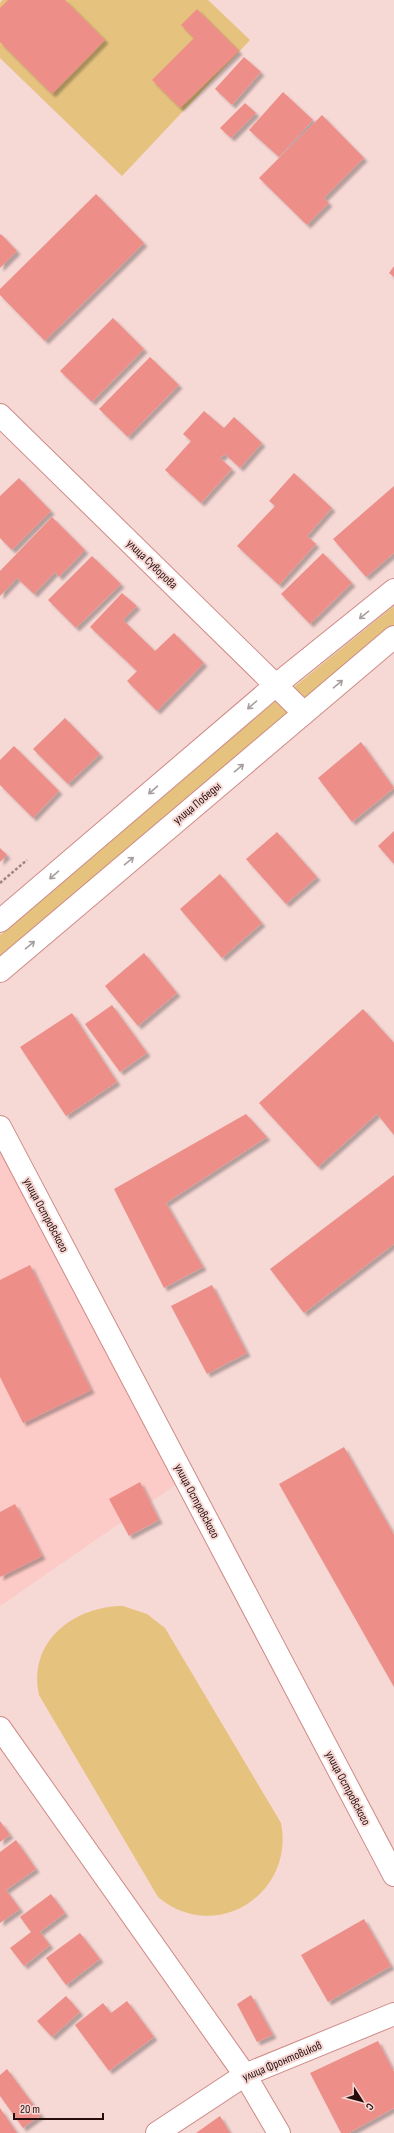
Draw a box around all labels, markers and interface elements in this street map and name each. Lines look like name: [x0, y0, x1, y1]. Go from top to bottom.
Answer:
street label: улица Суворова: [123, 536, 181, 593]
one-way arrow: [358, 610, 369, 619]
one-way arrow: [333, 680, 343, 689]
one-way arrow: [246, 701, 257, 710]
one-way arrow: [233, 763, 244, 772]
street label: улица Победы: [170, 779, 224, 828]
one-way arrow: [148, 786, 158, 795]
one-way arrow: [123, 857, 134, 866]
one-way arrow: [49, 870, 60, 879]
one-way arrow: [24, 941, 35, 950]
street label: улица Островского: [20, 1175, 71, 1255]
street label: улица Островского: [171, 1461, 222, 1541]
street label: улица Островского: [322, 1748, 373, 1828]
street label: улица Фронтовиков: [240, 2038, 324, 2085]
north arrow: [342, 2081, 382, 2121]
scale bar: [14, 2095, 103, 2121]
text: С: [363, 2100, 377, 2113]
text: 20 m: [20, 2102, 40, 2117]

